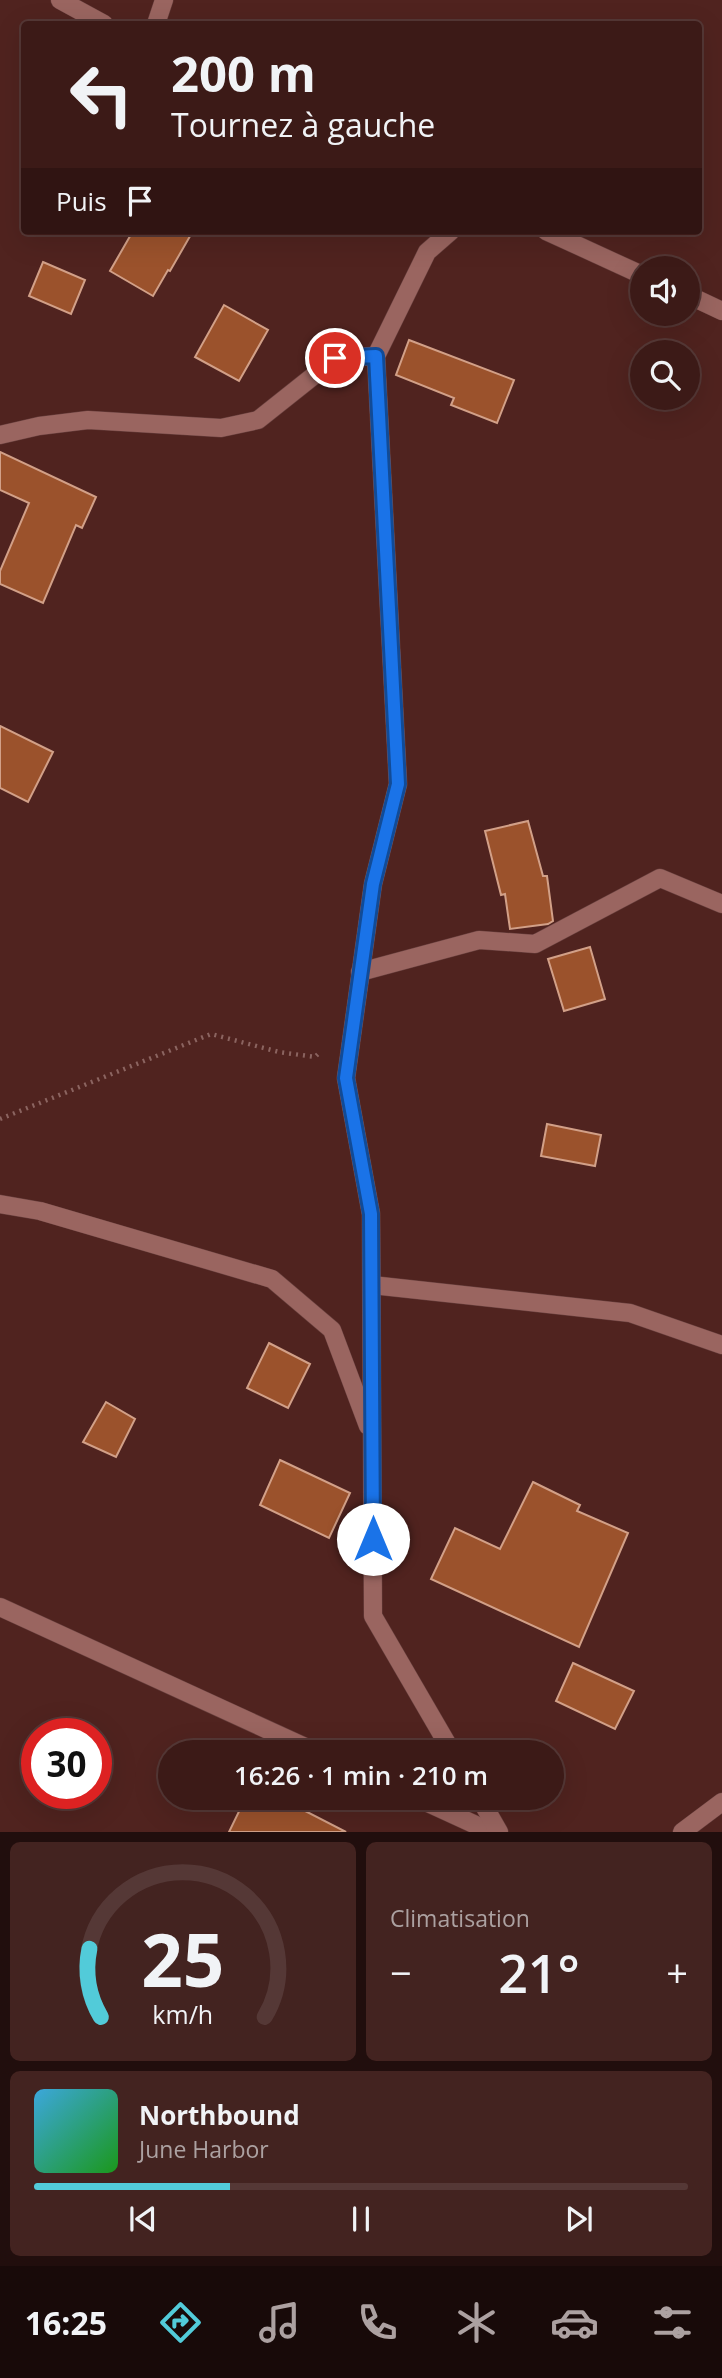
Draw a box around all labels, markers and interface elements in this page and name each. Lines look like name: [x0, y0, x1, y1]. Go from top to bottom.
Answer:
text: 200 m: [171, 40, 316, 106]
icon: left: [56, 49, 147, 140]
text: Tournez à gauche: [171, 103, 435, 146]
icon: arrive: [121, 182, 159, 220]
text: Puis: [56, 183, 107, 219]
map controls: [630, 256, 700, 410]
button: sound: [630, 256, 700, 326]
pin: [305, 328, 365, 388]
icon: arrive: [316, 339, 354, 377]
button: search: [630, 340, 700, 410]
position arrow: [336, 1502, 410, 1576]
speed limit sign: 30: [21, 1718, 112, 1809]
text: 16:26 · 1 min · 210 m: [234, 1757, 488, 1793]
text: Climatisation: [390, 1902, 530, 1934]
text: 25: [141, 1910, 225, 2009]
text: 21°: [498, 1937, 580, 2008]
text: −: [390, 1946, 412, 1998]
text: +: [666, 1946, 688, 1998]
text: km/h: [153, 1997, 213, 2031]
text: Northbound: [139, 2097, 300, 2133]
text: June Harbor: [139, 2133, 269, 2165]
icon: previous: [124, 2200, 162, 2238]
icon: pause: [342, 2200, 380, 2238]
icon: next: [560, 2200, 598, 2238]
icon: directions: [156, 2298, 205, 2347]
icon: music: [255, 2298, 304, 2347]
icon: phone: [353, 2298, 402, 2347]
icon: climate: [452, 2298, 501, 2347]
icon: car: [550, 2298, 599, 2347]
icon: filters: [648, 2298, 697, 2347]
text: 16:25: [25, 2301, 107, 2344]

